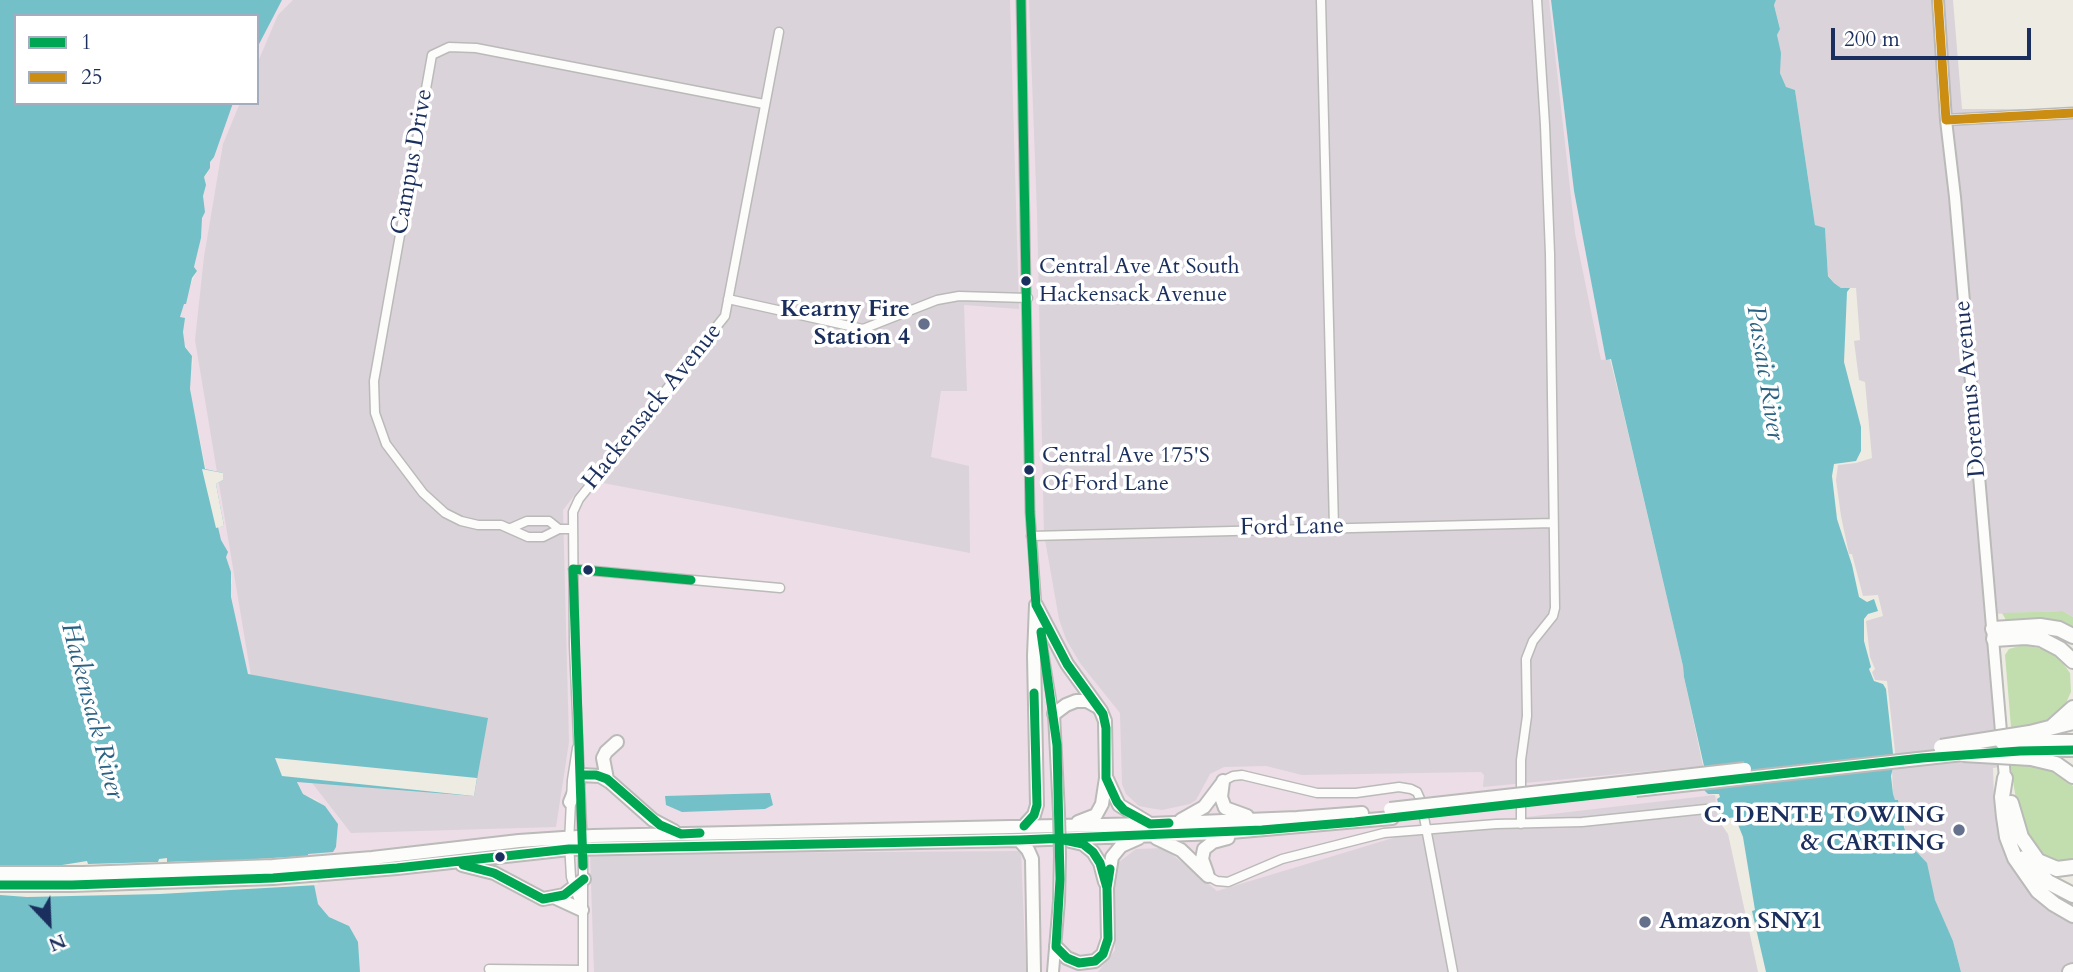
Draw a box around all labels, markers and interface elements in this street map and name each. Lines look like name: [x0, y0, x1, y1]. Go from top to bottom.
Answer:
legend: [14, 14, 259, 105]
scale bar: [1835, 14, 2035, 58]
text: 200 m: [1844, 25, 1900, 54]
text: 1: [81, 28, 92, 57]
text: 25: [81, 63, 103, 92]
street label: Campus Drive: [386, 87, 440, 237]
place label: Central Ave At South Hackensack Avenue: [1039, 255, 1240, 306]
marker: Central Ave At South Hackensack Avenue: [1019, 274, 1033, 288]
place label: Kearny Fire Station 4: [780, 296, 910, 352]
street label: Doremus Avenue: [1949, 299, 1993, 479]
water label: Passaic River: [1738, 304, 1790, 442]
marker: Kearny Fire Station 4: [916, 316, 932, 332]
street label: Hackensack Avenue: [577, 318, 729, 496]
place label: Central Ave 175'S Of Ford Lane: [1042, 444, 1210, 496]
marker: Central Ave 175'S Of Ford Lane: [1022, 463, 1036, 477]
street label: Ford Lane: [1240, 513, 1344, 543]
unlabelled marker: [581, 563, 595, 577]
water label: Hackensack River: [52, 619, 130, 803]
place label: C. DENTE TOWING & CARTING: [1704, 802, 1945, 858]
marker: C. DENTE TOWING & CARTING: [1951, 822, 1967, 838]
unlabelled marker: [493, 850, 507, 864]
north arrow: [14, 888, 84, 958]
place label: Amazon SNY1: [1659, 908, 1823, 936]
marker: Amazon SNY1: [1637, 914, 1653, 930]
text: N: [45, 927, 70, 958]

